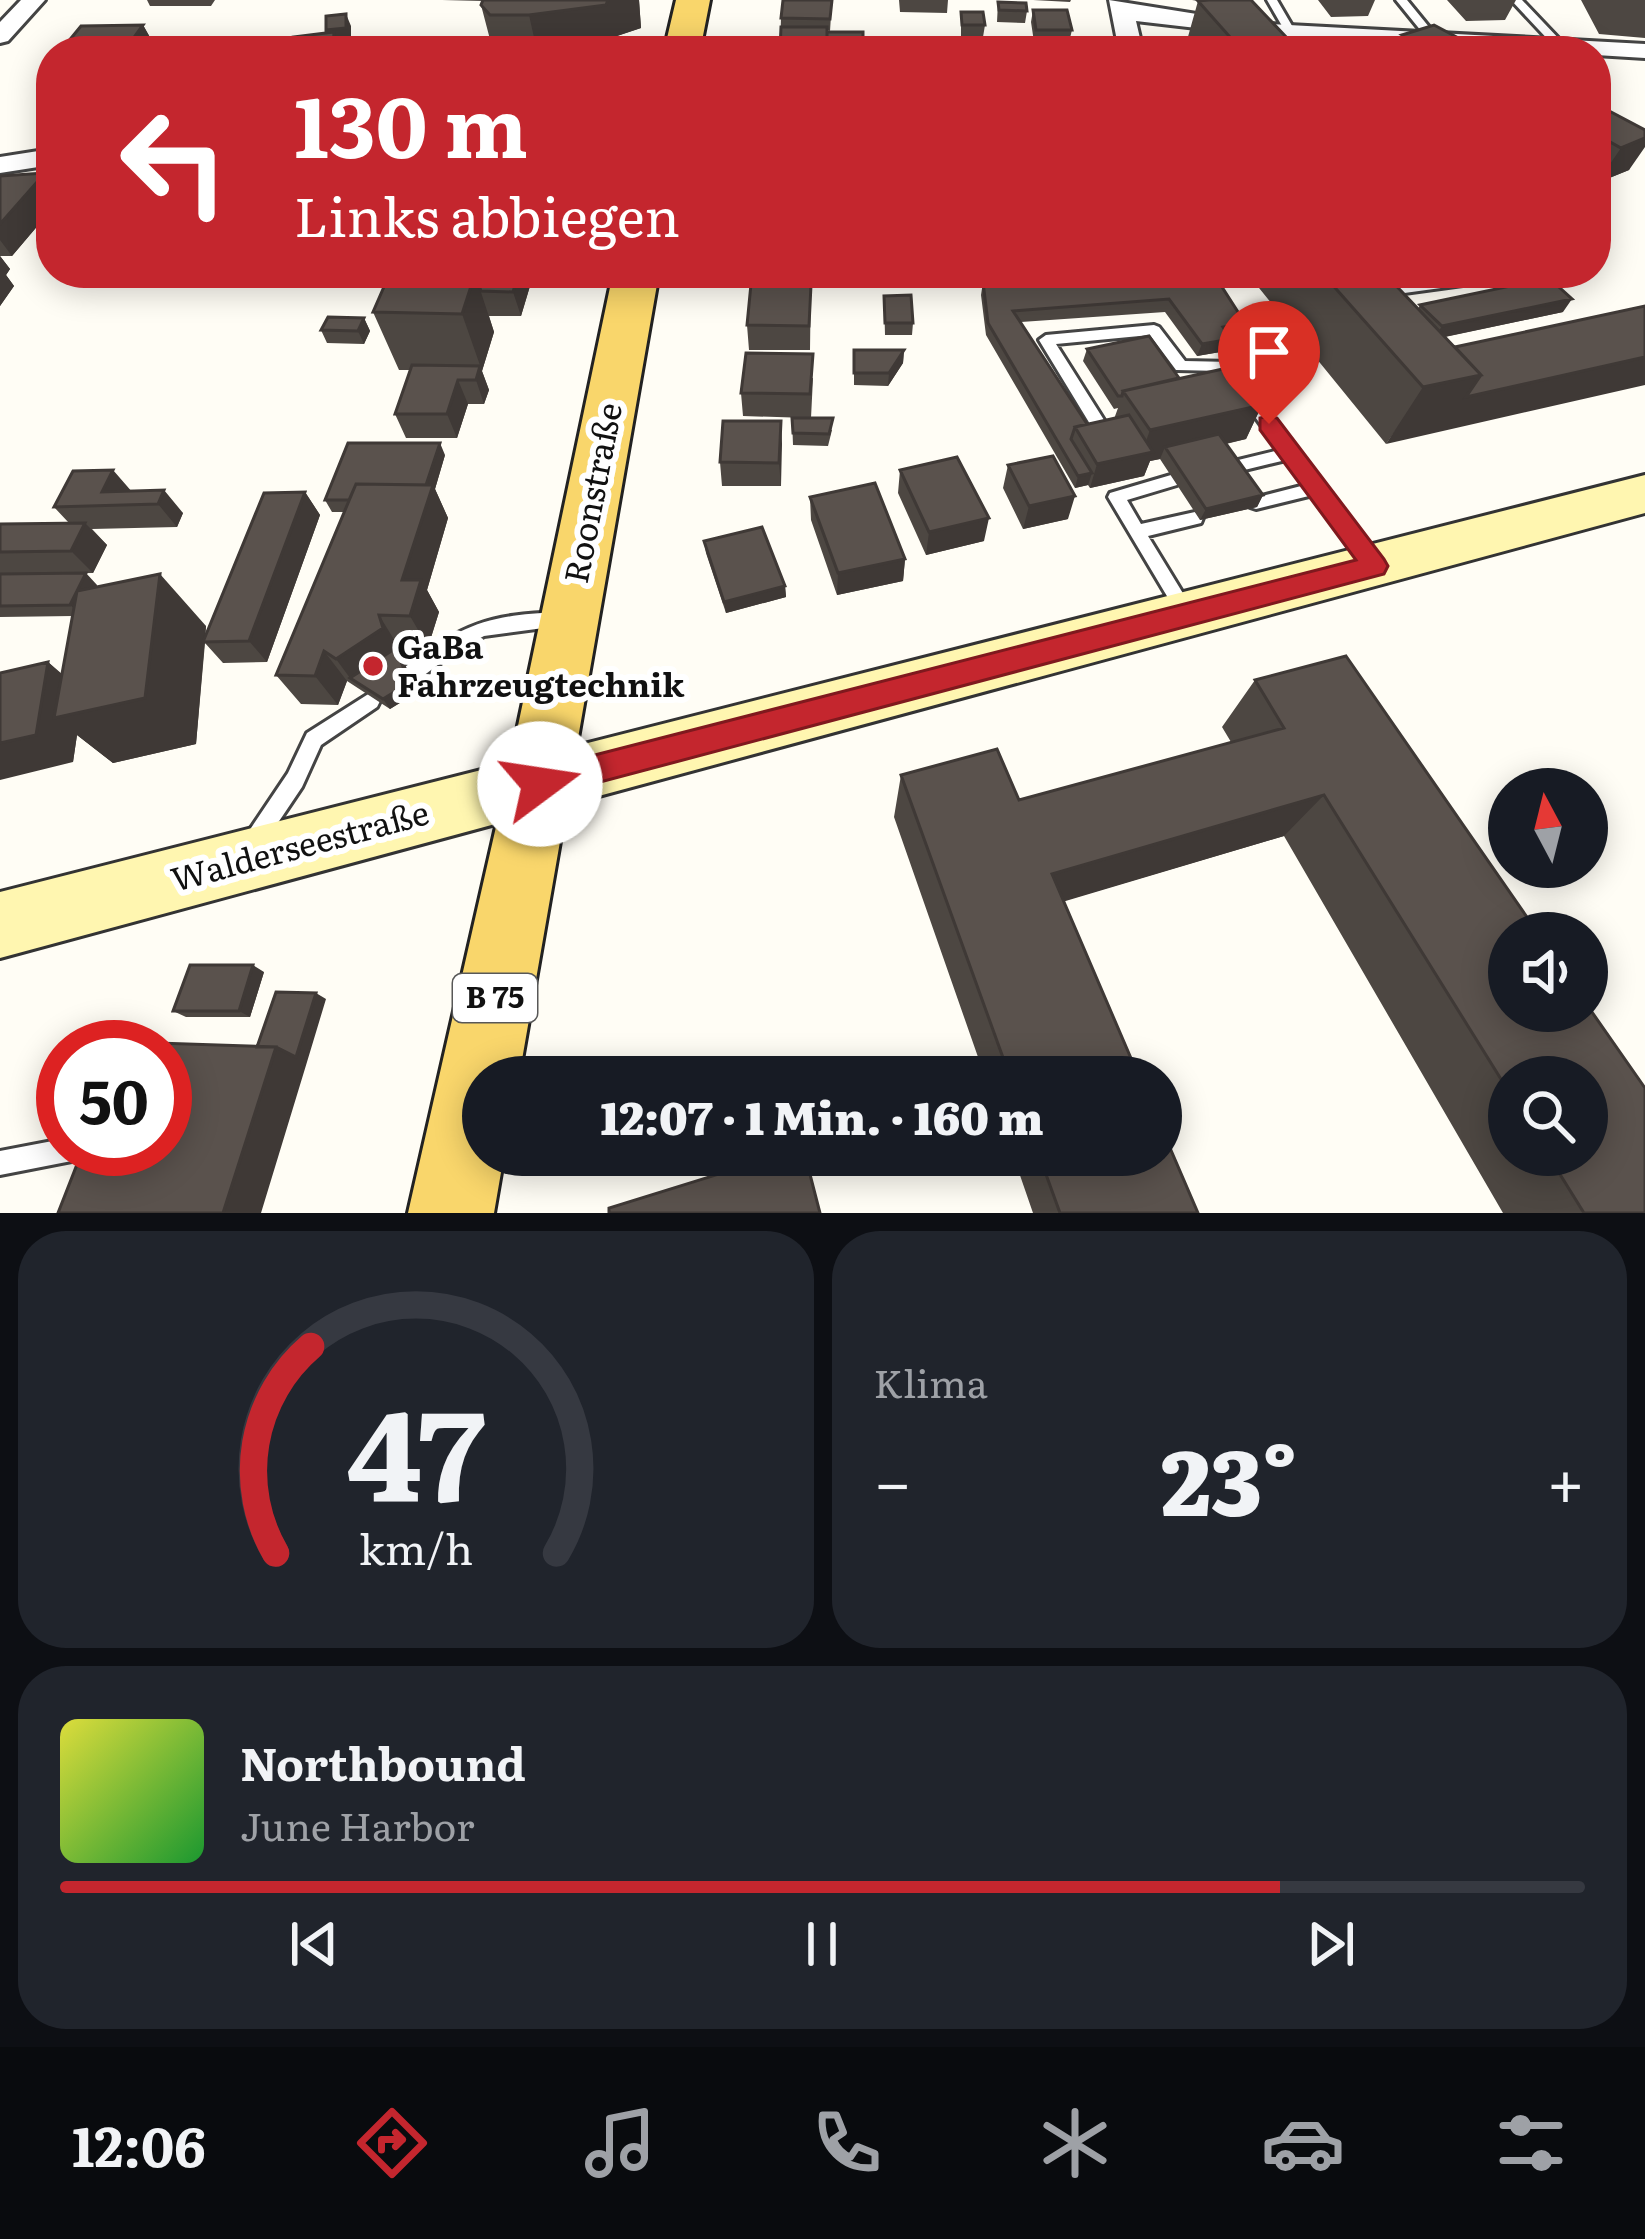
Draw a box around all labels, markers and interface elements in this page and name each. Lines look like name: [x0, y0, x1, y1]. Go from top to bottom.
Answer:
text: 130 m: [294, 59, 528, 184]
icon: left: [96, 84, 252, 240]
text: Links abbiegen: [294, 173, 680, 254]
pin: [1218, 301, 1320, 424]
icon: arrive: [1236, 319, 1302, 385]
street label: Roonstraße: [549, 398, 632, 587]
place label: GaBa Fahrzeugtechnik: [397, 620, 685, 707]
marker: GaBa Fahrzeugtechnik: [360, 653, 386, 679]
position arrow: [477, 721, 603, 847]
north arrow: [1488, 768, 1608, 888]
map controls: [1488, 768, 1608, 1176]
street label: Walderseestraße: [165, 786, 434, 902]
button: sound: [1488, 912, 1608, 1032]
road number: B 75: [453, 974, 537, 1022]
speed limit sign: 50: [36, 1020, 192, 1176]
button: search: [1488, 1056, 1608, 1176]
text: 12:07 · 1 Min. · 160 m: [601, 1082, 1043, 1149]
text: Klima: [874, 1352, 988, 1410]
text: 47: [347, 1355, 485, 1540]
text: 23°: [1161, 1410, 1298, 1544]
text: −: [874, 1429, 912, 1527]
text: +: [1547, 1429, 1585, 1527]
text: km/h: [359, 1514, 473, 1577]
text: Northbound: [240, 1728, 526, 1795]
text: June Harbor: [240, 1795, 475, 1853]
icon: previous: [281, 1911, 347, 1977]
icon: pause: [789, 1911, 855, 1977]
icon: next: [1298, 1911, 1364, 1977]
icon: directions: [350, 2101, 434, 2185]
icon: music: [578, 2101, 662, 2185]
icon: phone: [805, 2101, 889, 2185]
icon: climate: [1033, 2101, 1117, 2185]
icon: car: [1261, 2101, 1345, 2185]
icon: filters: [1489, 2101, 1573, 2185]
text: 12:06: [72, 2103, 206, 2184]

